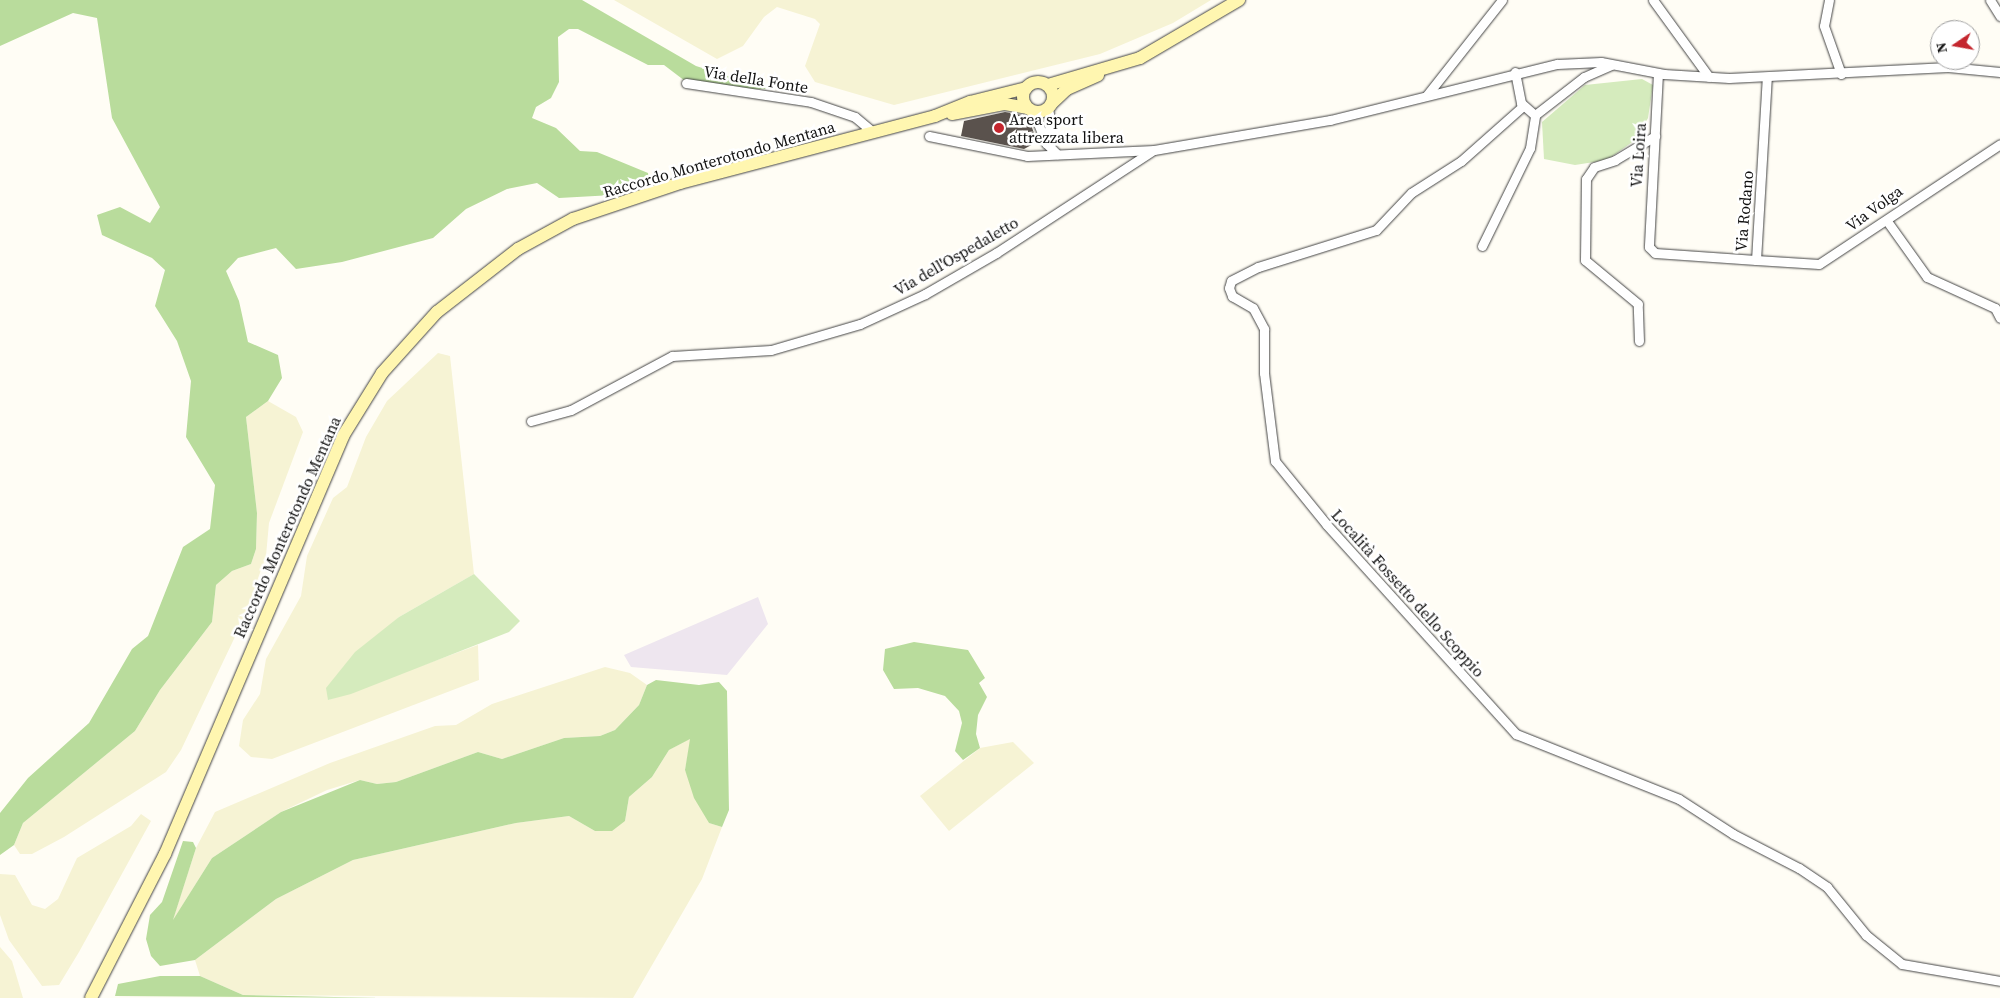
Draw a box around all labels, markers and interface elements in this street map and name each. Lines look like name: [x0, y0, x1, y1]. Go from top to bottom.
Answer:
north arrow: [1930, 20, 1980, 70]
text: N: [1930, 41, 1952, 55]
street label: Via della Fonte: [702, 61, 810, 97]
place label: Area sport attrezzata libera: [1009, 109, 1124, 147]
street label: Raccordo Monterotondo Mentana: [601, 117, 837, 201]
marker: Area sport attrezzata libera: [993, 122, 1005, 134]
street label: Via Loira: [1626, 122, 1650, 188]
street label: Via Rodano: [1731, 170, 1757, 252]
street label: Via Volga: [1842, 181, 1906, 235]
street label: Via dell'Ospedaletto: [890, 213, 1022, 299]
street label: Raccordo Monterotondo Mentana: [229, 413, 345, 641]
street label: Località Fossetto dello Scoppio: [1328, 505, 1488, 681]

